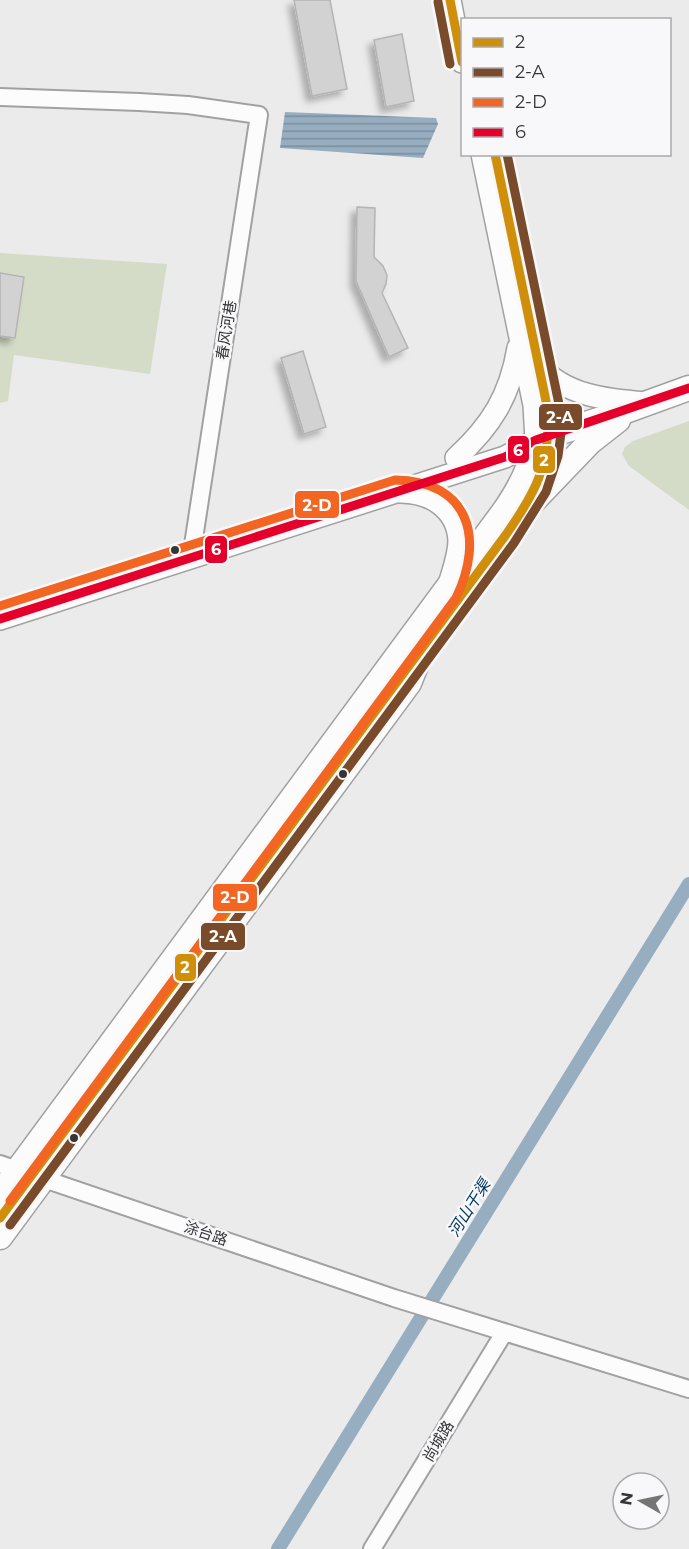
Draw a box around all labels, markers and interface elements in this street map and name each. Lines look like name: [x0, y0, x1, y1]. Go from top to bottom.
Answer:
legend: [461, 18, 671, 156]
text: 2: [515, 31, 525, 53]
text: 2-A: [515, 61, 545, 83]
text: 2-D: [515, 91, 547, 113]
text: 6: [515, 121, 526, 143]
street label: 春风河巷: [212, 299, 240, 361]
line badge: 2-A: [538, 403, 583, 431]
text: 2-A: [546, 408, 574, 427]
line badge: 6: [507, 435, 530, 464]
text: 6: [513, 441, 523, 460]
line badge: 2: [532, 445, 556, 474]
text: 2: [539, 451, 549, 470]
line badge: 2-D: [294, 490, 340, 519]
text: 2-D: [303, 496, 331, 515]
line badge: 6: [204, 535, 228, 564]
text: 6: [211, 540, 221, 559]
unlabelled marker: [169, 544, 181, 556]
unlabelled marker: [337, 768, 349, 780]
line badge: 2-D: [212, 883, 258, 912]
text: 2-D: [221, 888, 249, 907]
line badge: 2-A: [200, 922, 246, 951]
text: 2-A: [209, 927, 237, 946]
line badge: 2: [174, 953, 197, 982]
text: 2: [180, 958, 190, 977]
unlabelled marker: [68, 1132, 80, 1144]
water label: 河山干渠: [444, 1174, 495, 1240]
street label: 涂台路: [182, 1217, 230, 1249]
street label: 尚城路: [418, 1417, 458, 1465]
north arrow: [611, 1471, 671, 1531]
text: N: [616, 1491, 637, 1507]

